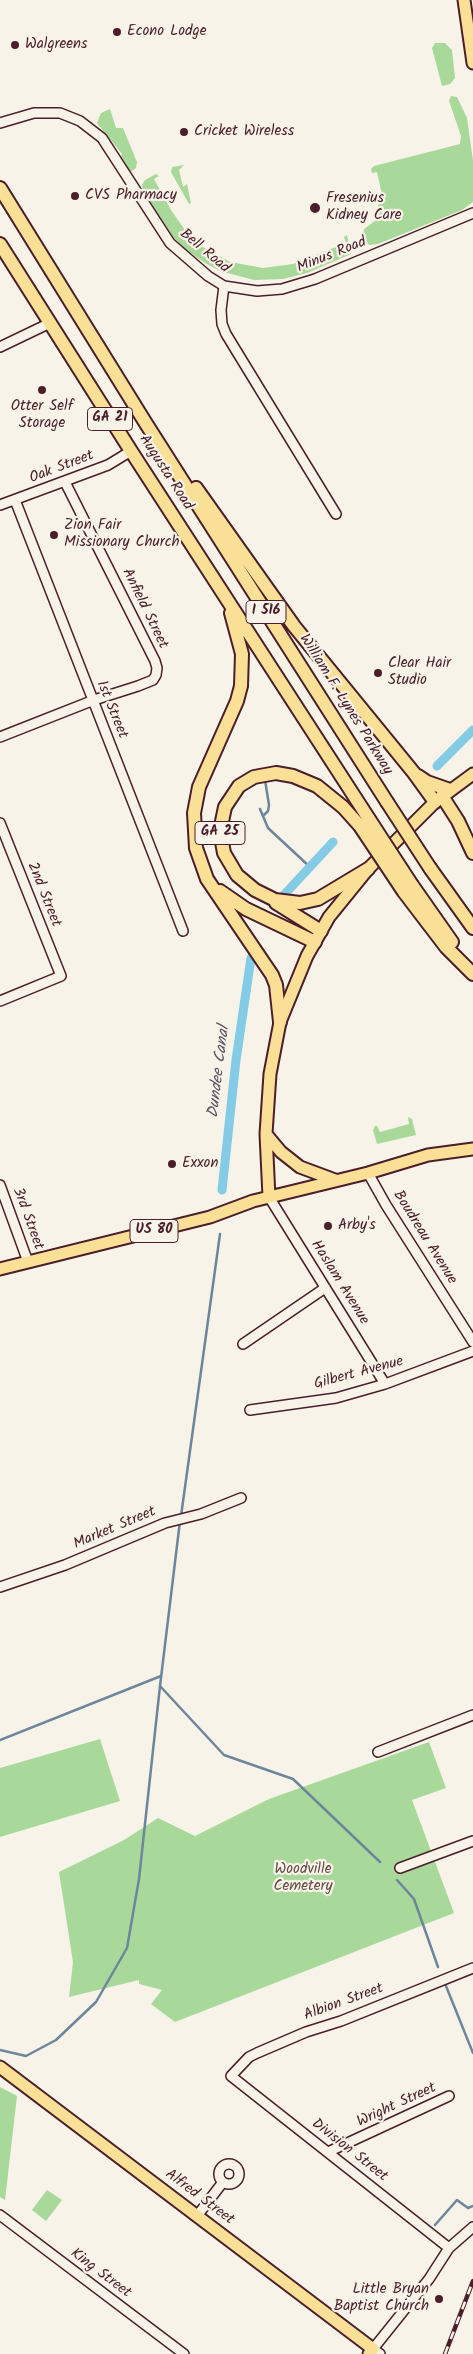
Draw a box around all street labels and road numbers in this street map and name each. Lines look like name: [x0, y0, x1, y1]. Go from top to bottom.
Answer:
street label: Bell Road: [175, 226, 233, 278]
street label: Minus Road: [295, 234, 369, 278]
road number: GA 21: [88, 408, 132, 430]
street label: Augusta Road: [134, 432, 196, 514]
street label: Oak Street: [27, 448, 97, 488]
street label: Anfield Street: [117, 566, 171, 652]
road number: I 516: [246, 600, 286, 624]
street label: William F. Lynes Parkway: [294, 631, 396, 779]
street label: 1st Street: [91, 678, 131, 742]
road number: GA 25: [195, 821, 245, 844]
street label: 2nd Street: [22, 860, 64, 930]
street label: 3rd Street: [7, 1185, 47, 1253]
street label: Boudreau Avenue: [388, 1188, 460, 1288]
road number: US 80: [130, 1220, 178, 1242]
street label: Haslam Avenue: [306, 1237, 372, 1329]
street label: Gilbert Avenue: [312, 1353, 406, 1395]
street label: Market Street: [71, 1504, 159, 1554]
street label: Albion Street: [302, 1980, 386, 2026]
street label: Wright Street: [355, 2080, 439, 2132]
street label: Division Street: [307, 2116, 391, 2186]
street label: Alfred Street: [161, 2166, 237, 2230]
street label: King Street: [66, 2245, 134, 2303]

